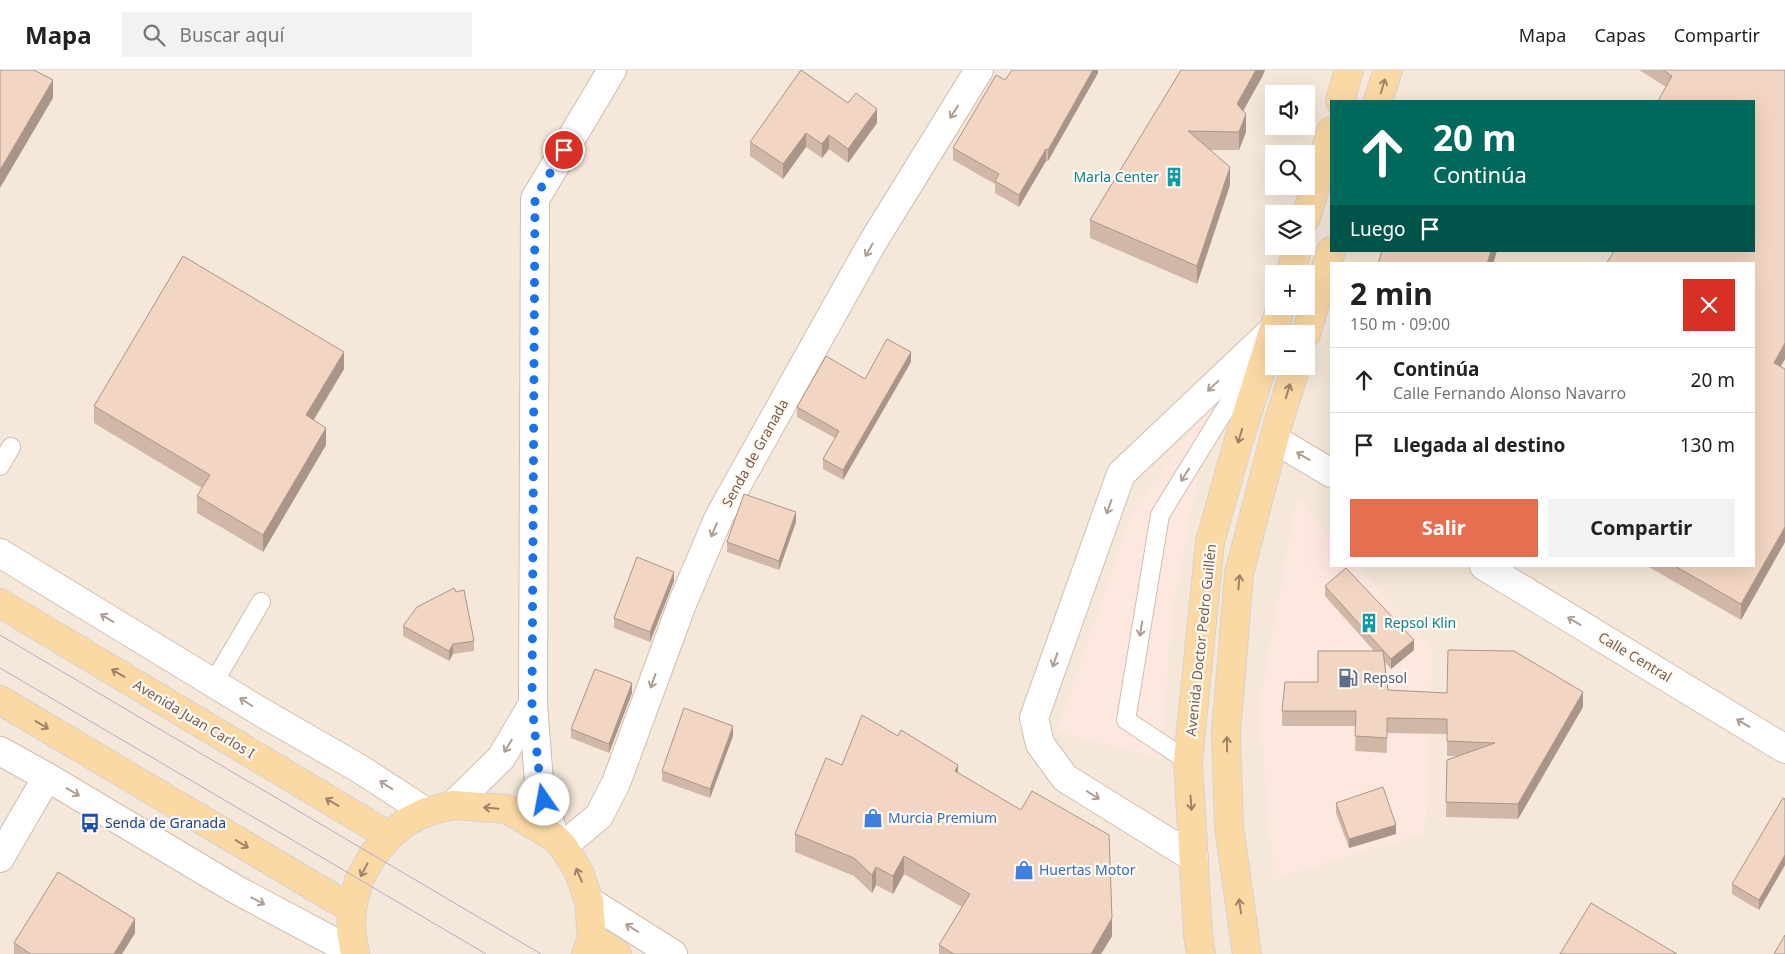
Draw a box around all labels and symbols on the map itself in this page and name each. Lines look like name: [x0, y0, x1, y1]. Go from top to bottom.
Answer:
one-way arrow: [1378, 78, 1388, 94]
one-way arrow: [948, 104, 958, 118]
pin: [543, 129, 585, 171]
building icon: Marla Center: [1163, 166, 1185, 188]
place label: Marla Center: [1073, 167, 1159, 186]
one-way arrow: [863, 242, 873, 257]
one-way arrow: [1207, 380, 1220, 392]
one-way arrow: [1284, 384, 1293, 399]
street label: Senda de Granada: [717, 395, 792, 510]
one-way arrow: [1235, 428, 1245, 444]
one-way arrow: [1296, 451, 1310, 461]
one-way arrow: [1179, 467, 1189, 481]
one-way arrow: [1104, 498, 1113, 514]
one-way arrow: [708, 522, 718, 537]
street label: Avenida Doctor Pedro Guillén: [1181, 543, 1220, 737]
one-way arrow: [1234, 574, 1243, 590]
one-way arrow: [101, 612, 115, 622]
building icon: Repsol Klin: [1358, 612, 1380, 634]
place label: Repsol Klin: [1384, 613, 1456, 632]
one-way arrow: [1568, 615, 1582, 625]
one-way arrow: [1136, 621, 1146, 637]
street label: Calle Central: [1595, 627, 1676, 686]
one-way arrow: [1050, 652, 1059, 667]
fuel station icon: Repsol: [1337, 667, 1359, 689]
one-way arrow: [111, 668, 125, 678]
place label: Repsol: [1363, 668, 1407, 687]
one-way arrow: [648, 673, 657, 688]
street label: Avenida Juan Carlos I: [130, 675, 259, 763]
one-way arrow: [239, 697, 253, 708]
one-way arrow: [1737, 718, 1751, 728]
one-way arrow: [34, 721, 48, 731]
one-way arrow: [1222, 736, 1231, 752]
one-way arrow: [503, 739, 513, 753]
position arrow: [517, 773, 569, 825]
one-way arrow: [379, 780, 393, 790]
one-way arrow: [65, 788, 79, 798]
one-way arrow: [1085, 790, 1099, 800]
one-way arrow: [1186, 795, 1195, 811]
one-way arrow: [325, 797, 339, 807]
one-way arrow: [483, 803, 499, 813]
shop icon: Murcia Premium: [862, 807, 884, 829]
place label: Murcia Premium: [888, 808, 997, 827]
bus stop icon: Senda de Granada: [79, 812, 101, 834]
place label: Senda de Granada: [105, 813, 226, 832]
one-way arrow: [234, 839, 249, 849]
shop icon: Huertas Motor: [1013, 859, 1035, 881]
place label: Huertas Motor: [1039, 860, 1136, 879]
one-way arrow: [359, 862, 369, 877]
one-way arrow: [574, 868, 584, 883]
one-way arrow: [251, 896, 266, 906]
one-way arrow: [1235, 898, 1245, 914]
one-way arrow: [625, 923, 639, 933]

